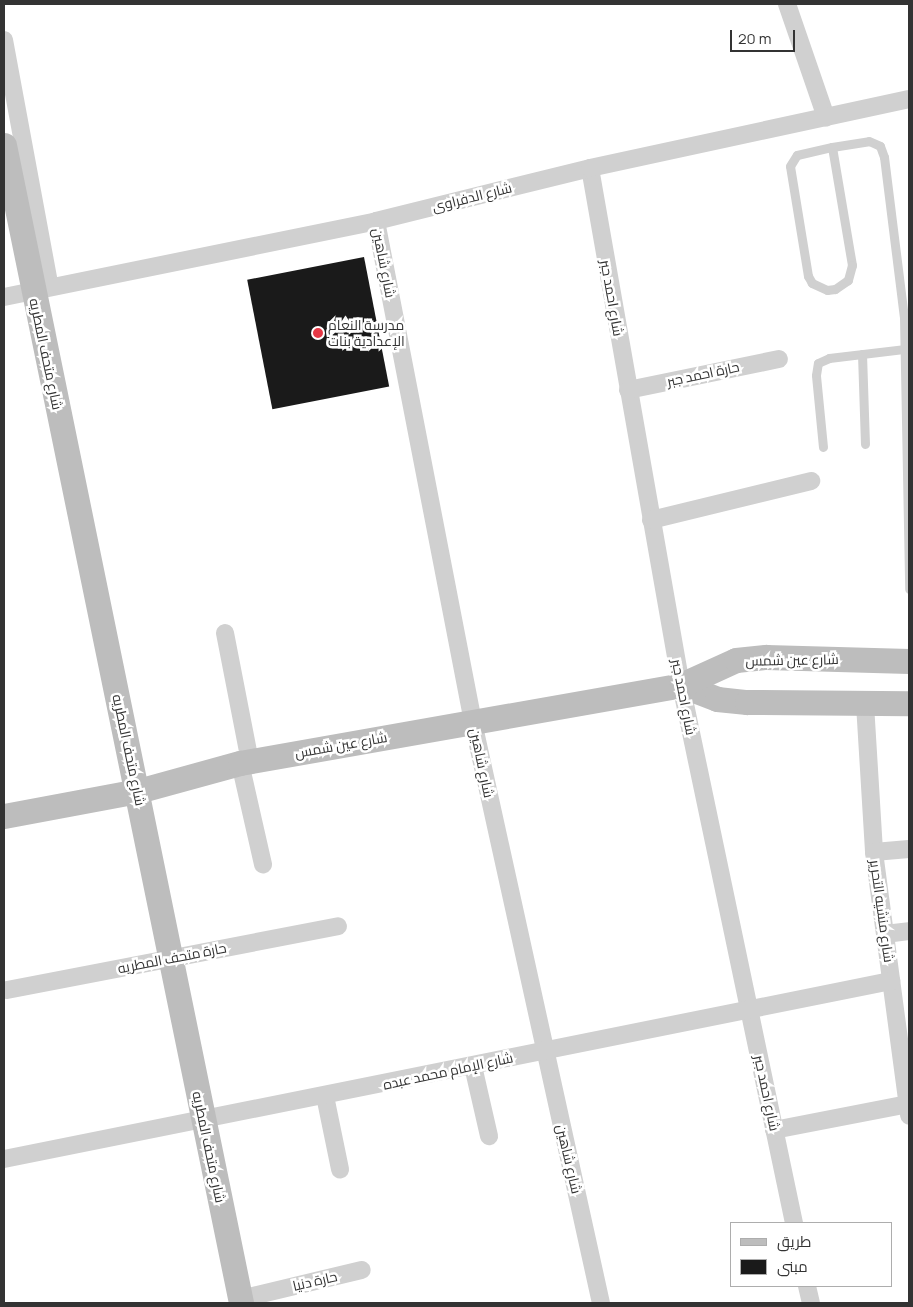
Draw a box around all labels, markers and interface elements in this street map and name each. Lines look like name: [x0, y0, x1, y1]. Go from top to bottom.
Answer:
scale bar: [733, 20, 798, 52]
text: 20 m: [738, 28, 771, 49]
street label: شارع الدفراوى: [430, 179, 514, 215]
street label: شارع شاهين: [369, 227, 399, 299]
street label: شارع احمد جبر: [597, 258, 627, 338]
street label: شارع متحف المطريه: [26, 297, 66, 411]
place label: مدرسة النعام الإعدادية بنات: [328, 317, 405, 350]
marker: مدرسة النعام الإعدادية بنات: [312, 327, 324, 339]
street label: حارة احمد جبر: [665, 358, 741, 390]
street label: شارع عين شمس: [745, 651, 839, 669]
street label: شارع احمد جبر: [668, 657, 700, 737]
street label: شارع متحف المطريه: [109, 693, 149, 807]
street label: شارع شاهين: [466, 727, 498, 799]
street label: شارع عين شمس: [294, 729, 388, 761]
street label: شارع منشيه التحرير: [866, 859, 898, 963]
street label: حارة متحف المطريه: [116, 939, 228, 977]
street label: شارع الإمام محمد عبده: [381, 1049, 515, 1093]
street label: شارع احمد جبر: [751, 1053, 783, 1133]
street label: شارع متحف المطريه: [189, 1090, 229, 1204]
street label: شارع شاهين: [553, 1123, 585, 1195]
legend: [730, 1222, 893, 1287]
text: طريق: [777, 1231, 811, 1252]
text: مبنى: [777, 1256, 808, 1277]
street label: حارة دنيا: [291, 1268, 339, 1294]

